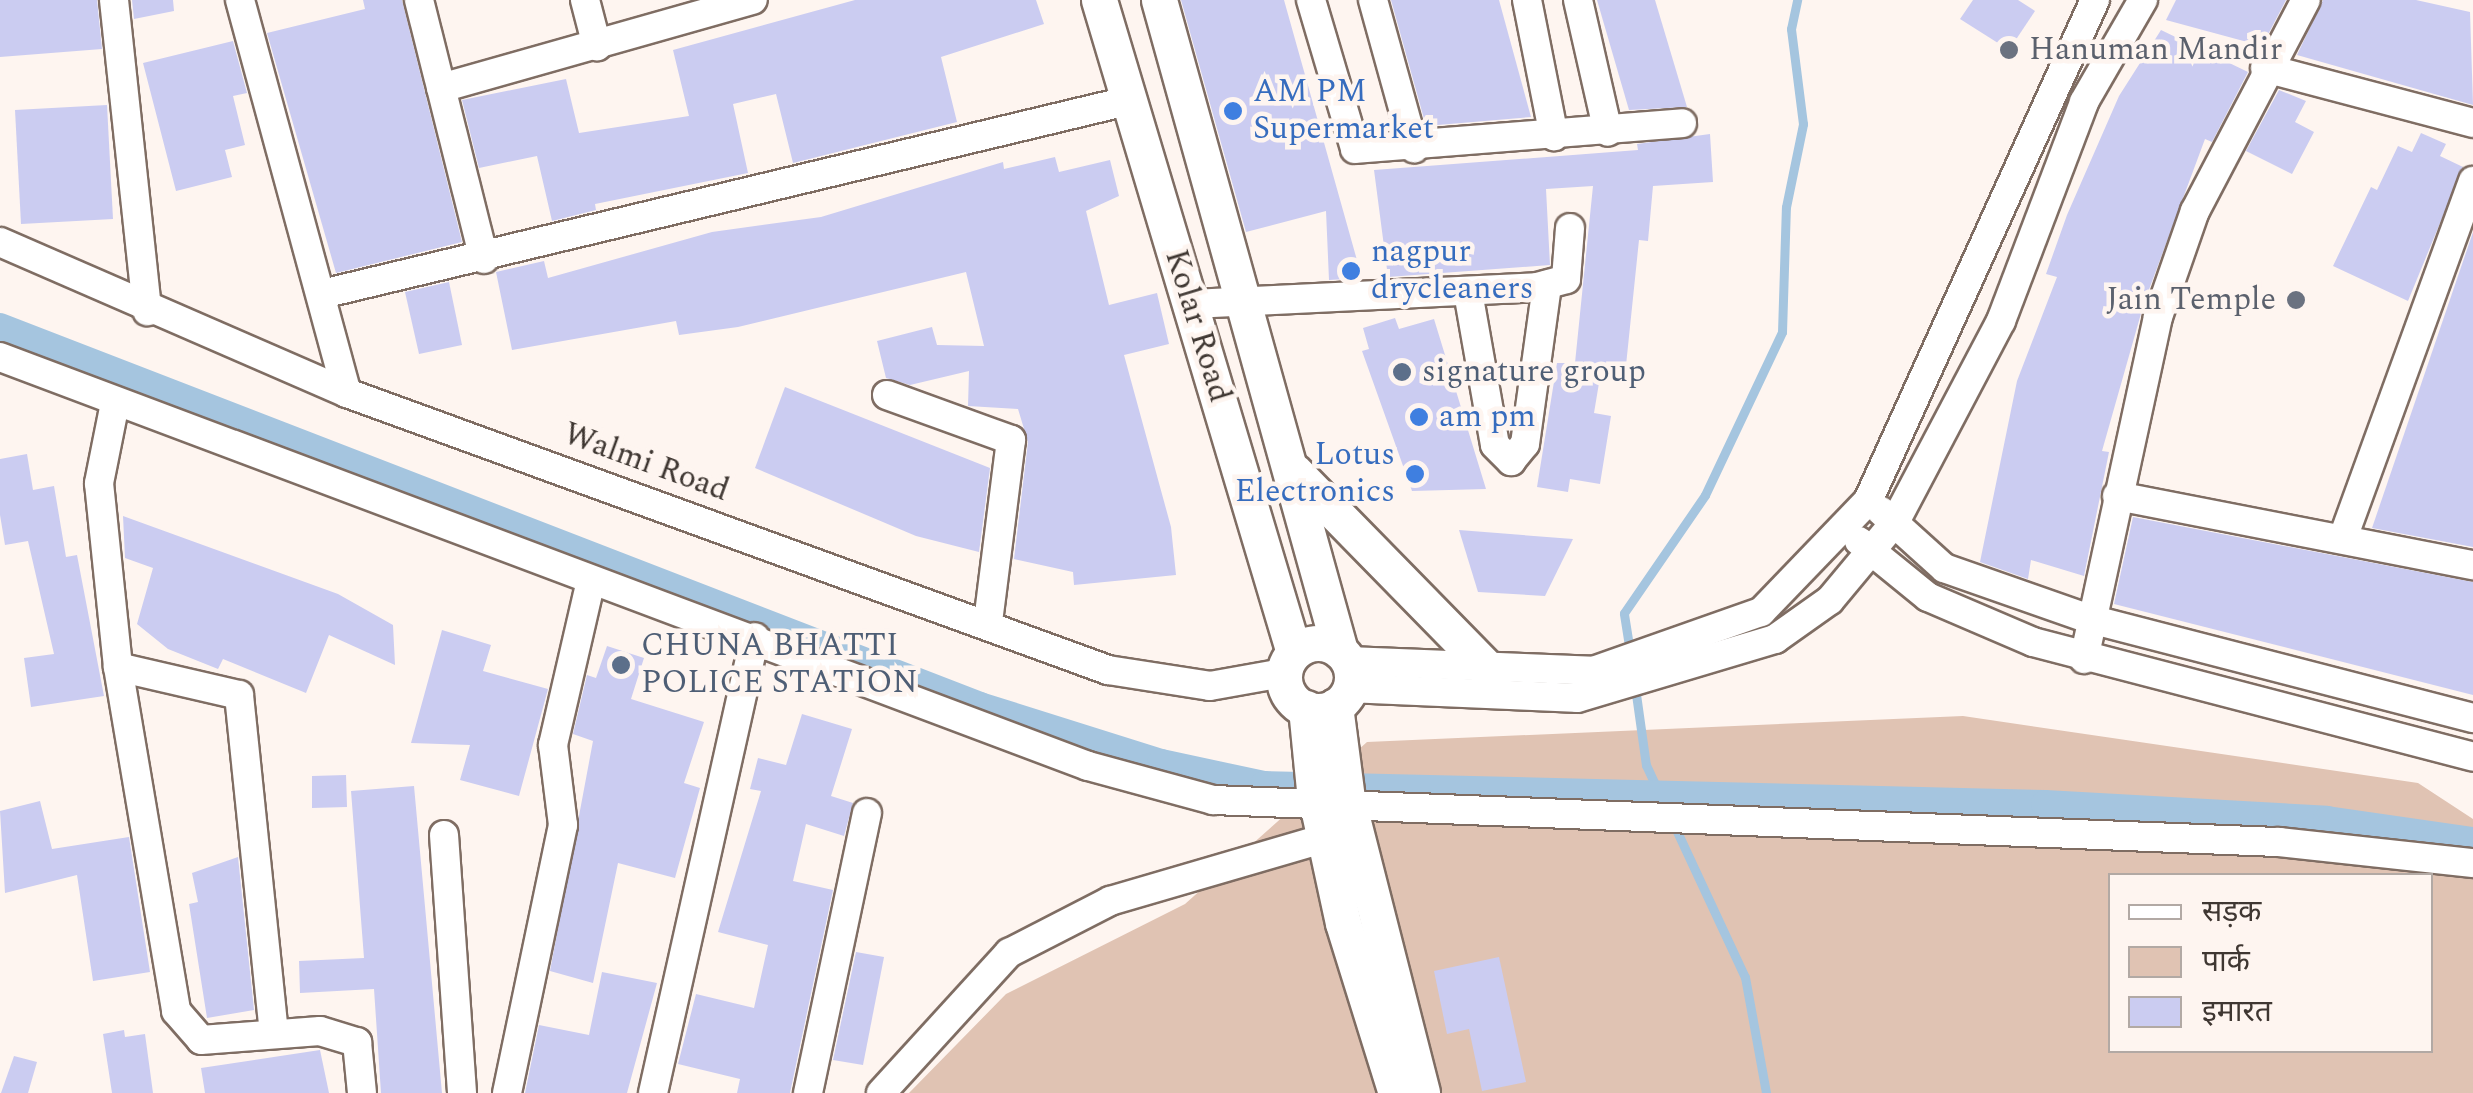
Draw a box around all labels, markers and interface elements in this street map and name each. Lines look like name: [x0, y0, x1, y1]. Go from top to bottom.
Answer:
place label: Hanuman Mandir: [2029, 31, 2282, 69]
marker: Hanuman Mandir: [1998, 39, 2020, 61]
place label: AM PM Supermarket: [1253, 74, 1434, 149]
marker: AM PM Supermarket: [1222, 100, 1244, 122]
place label: nagpur drycleaners: [1371, 234, 1534, 309]
street label: Kolar Road: [1156, 245, 1238, 407]
marker: nagpur drycleaners: [1340, 260, 1362, 282]
place label: Jain Temple: [2106, 281, 2276, 319]
marker: Jain Temple: [2285, 289, 2307, 311]
place label: signature group: [1422, 353, 1646, 391]
marker: signature group: [1391, 361, 1413, 383]
place label: am pm: [1439, 398, 1536, 436]
marker: am pm: [1408, 406, 1430, 428]
street label: Walmi Road: [558, 415, 734, 511]
place label: Lotus Electronics: [1235, 437, 1395, 512]
marker: Lotus Electronics: [1404, 463, 1426, 485]
place label: CHUNA BHATTI POLICE STATION: [641, 628, 918, 703]
marker: CHUNA BHATTI POLICE STATION: [610, 654, 632, 676]
legend: [2108, 873, 2433, 1053]
text: सड़क: [2202, 889, 2261, 935]
text: पार्क: [2202, 939, 2250, 985]
text: इमारत: [2202, 989, 2272, 1035]

